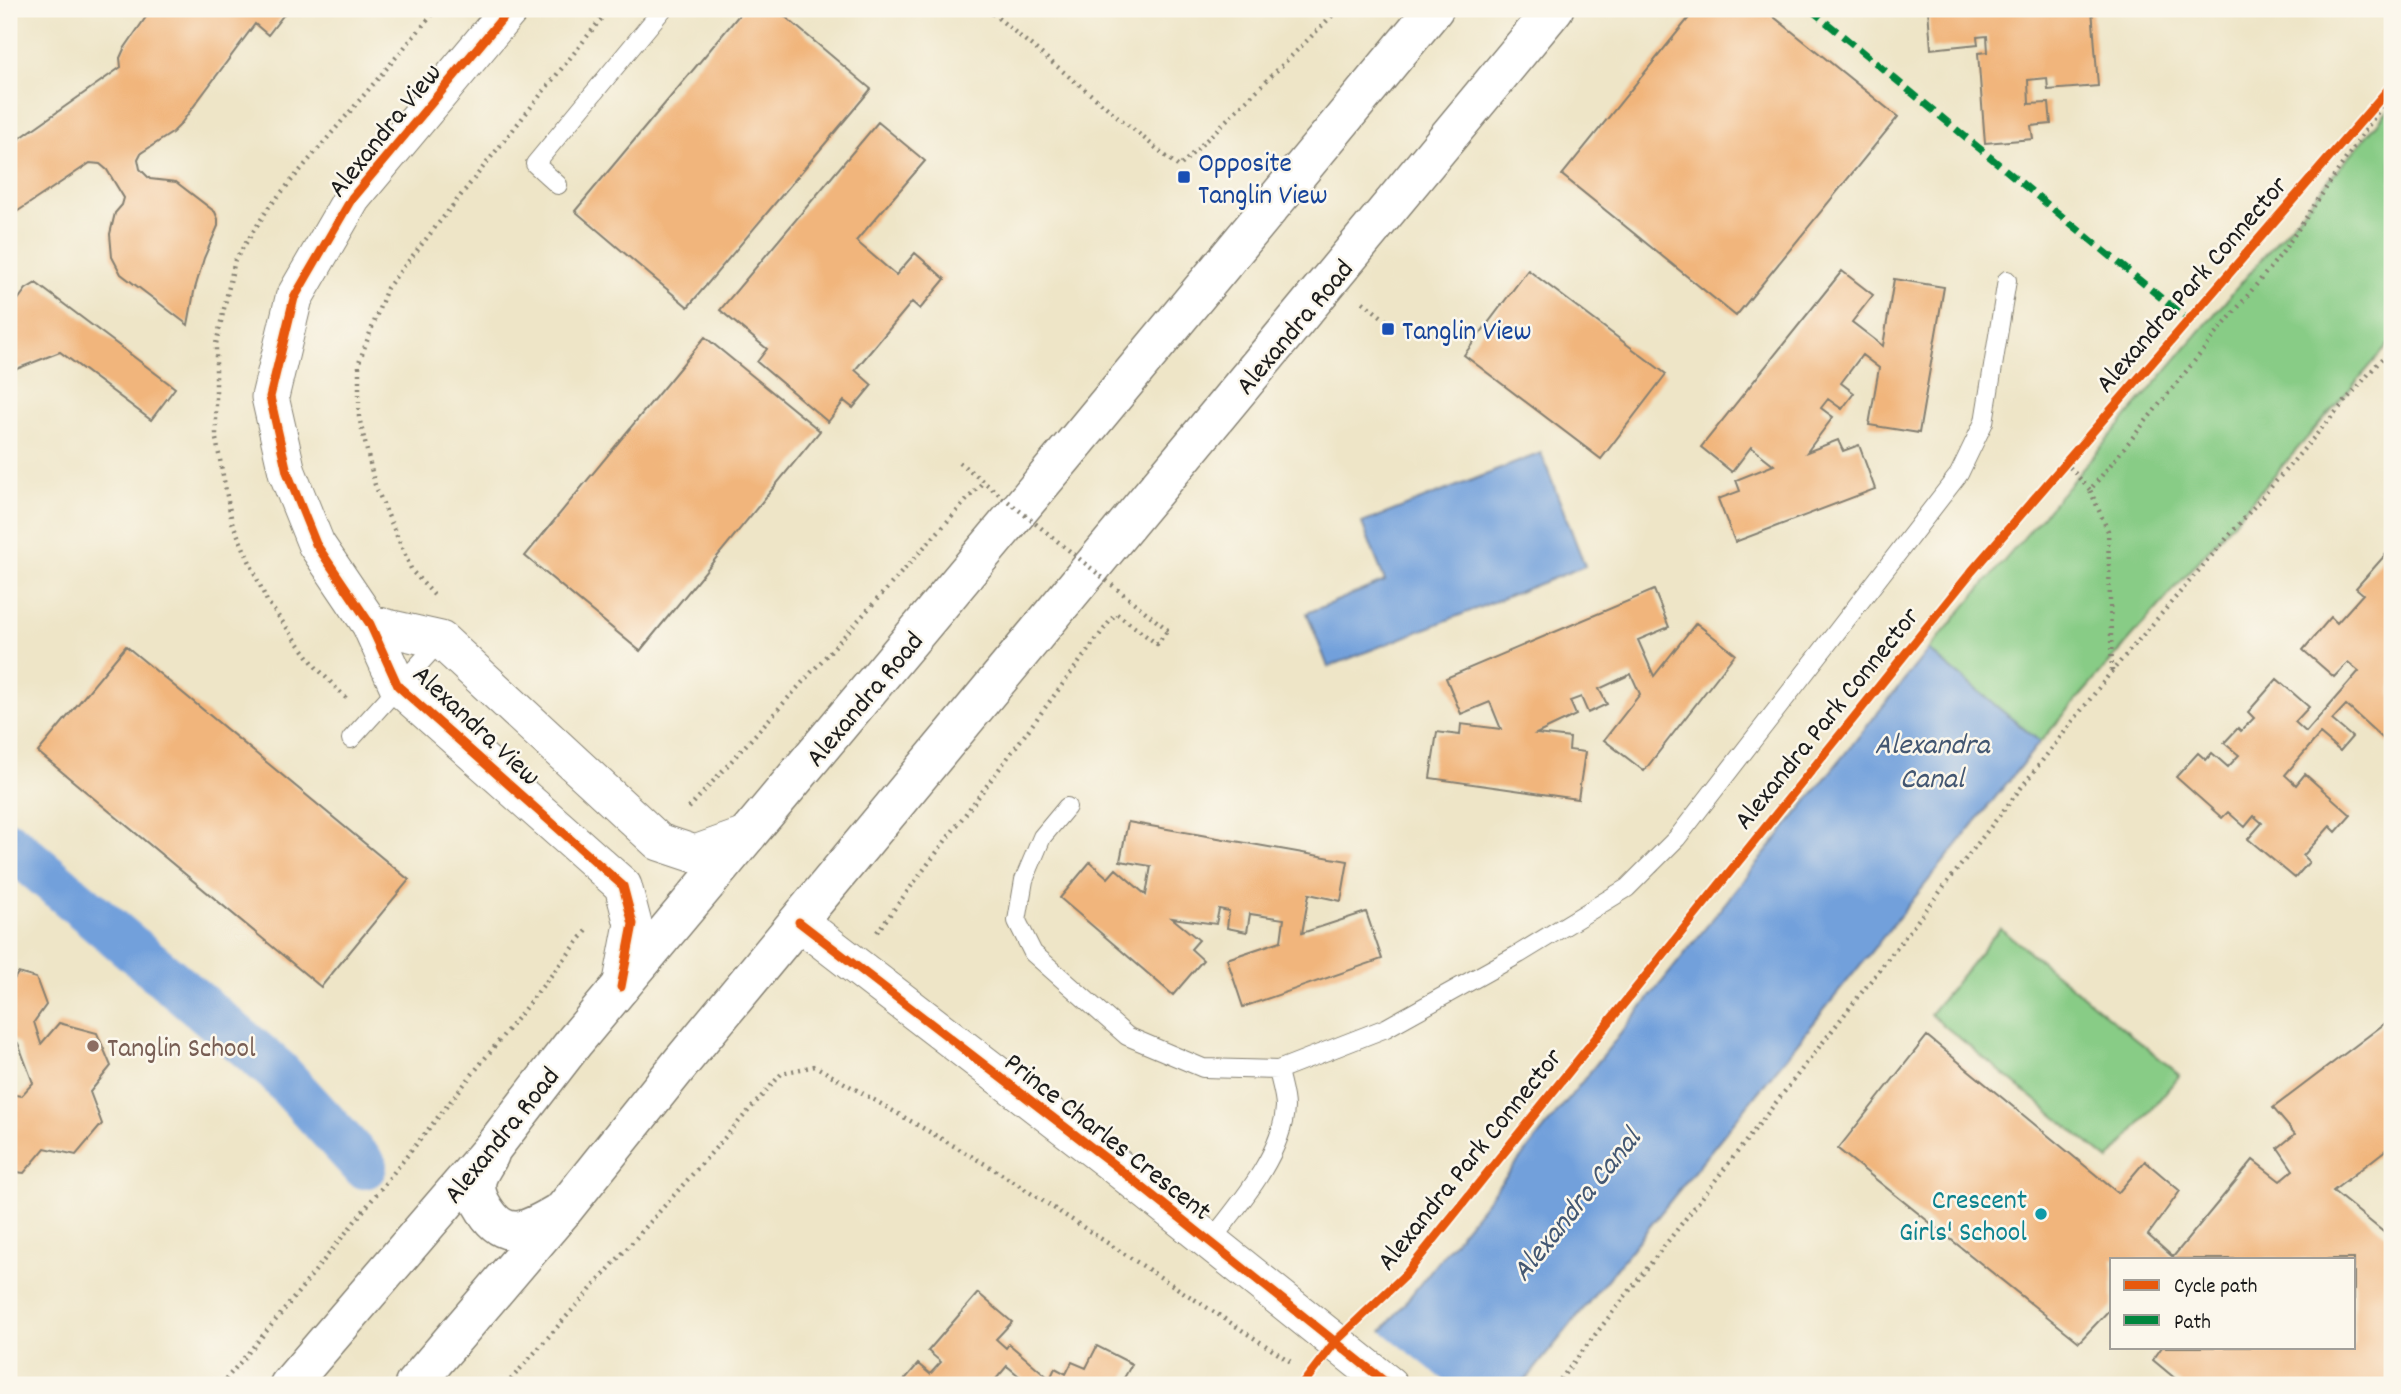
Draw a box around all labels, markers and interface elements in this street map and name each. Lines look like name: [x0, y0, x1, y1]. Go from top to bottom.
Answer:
street label: Alexandra View: [320, 56, 454, 208]
place label: Opposite Tanglin View: [1198, 146, 1328, 218]
street label: Alexandra Park Connector: [2088, 168, 2300, 404]
marker: Opposite Tanglin View: [1176, 169, 1192, 185]
street label: Alexandra Road: [1228, 253, 1366, 406]
place label: Tanglin View: [1402, 314, 1532, 354]
marker: Tanglin View: [1380, 321, 1396, 337]
street label: Alexandra Park Connector: [1726, 600, 1932, 840]
street label: Alexandra Road: [798, 625, 936, 778]
street label: Alexandra View: [401, 658, 548, 798]
water label: Alexandra Canal: [1874, 726, 1991, 803]
place label: Tanglin School: [107, 1031, 256, 1071]
marker: Tanglin School: [85, 1038, 101, 1054]
street label: Alexandra Park Connector: [1369, 1041, 1575, 1281]
street label: Prince Charles Crescent: [994, 1045, 1218, 1233]
street label: Alexandra Road: [436, 1060, 572, 1214]
water label: Alexandra Canal: [1503, 1119, 1655, 1293]
place label: Crescent Girls' School: [1899, 1183, 2027, 1255]
marker: Crescent Girls' School: [2033, 1206, 2049, 1222]
legend: [2110, 1258, 2356, 1348]
text: Cycle path: [2174, 1273, 2257, 1303]
text: Path: [2174, 1309, 2211, 1339]

